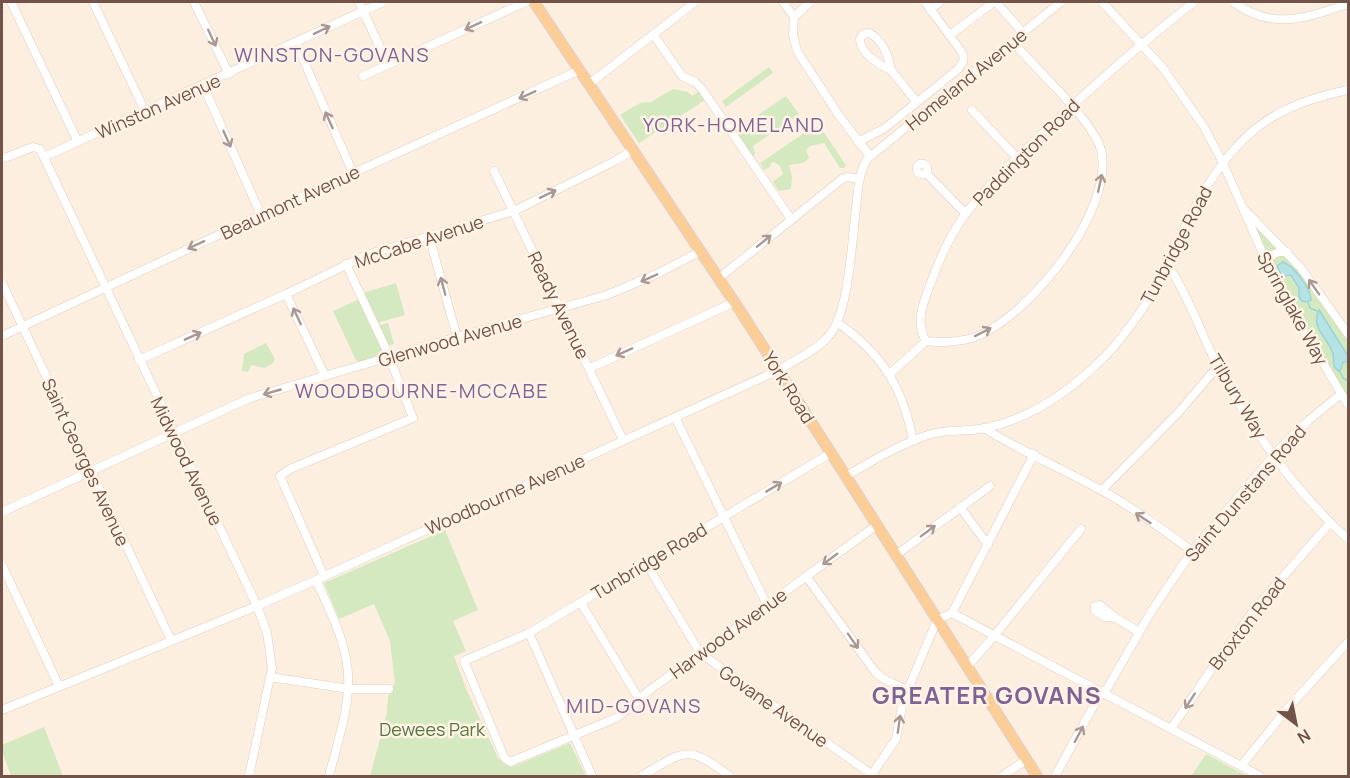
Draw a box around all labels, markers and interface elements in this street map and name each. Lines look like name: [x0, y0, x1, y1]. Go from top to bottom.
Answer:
one-way arrow: [465, 20, 483, 32]
street label: Homeland Avenue: [900, 23, 1032, 135]
one-way arrow: [312, 24, 330, 36]
one-way arrow: [206, 28, 218, 46]
district label: WINSTON-GOVANS: [234, 41, 430, 68]
street label: Winston Avenue: [92, 68, 224, 144]
one-way arrow: [518, 90, 537, 101]
street label: Paddington Road: [967, 93, 1085, 211]
one-way arrow: [323, 111, 335, 129]
district label: YORK-HOMELAND: [643, 111, 825, 138]
one-way arrow: [222, 129, 233, 147]
street label: Beaumont Avenue: [216, 159, 364, 245]
one-way arrow: [1095, 173, 1106, 193]
street label: Tunbridge Road: [1135, 182, 1217, 308]
one-way arrow: [539, 188, 557, 199]
street label: McCabe Avenue: [351, 209, 487, 273]
one-way arrow: [756, 234, 772, 247]
one-way arrow: [188, 240, 206, 251]
street label: Ready Avenue: [523, 247, 595, 363]
street label: Springlake Way: [1252, 247, 1334, 369]
one-way arrow: [640, 273, 658, 284]
one-way arrow: [437, 277, 448, 296]
one-way arrow: [1308, 279, 1320, 295]
one-way arrow: [290, 308, 302, 326]
street label: Glenwood Avenue: [375, 308, 525, 372]
one-way arrow: [974, 326, 992, 338]
one-way arrow: [183, 330, 201, 342]
street label: York Road: [757, 346, 821, 428]
one-way arrow: [616, 347, 634, 359]
street label: Tilbury Way: [1203, 349, 1273, 443]
street label: Saint Georges Avenue: [37, 374, 135, 550]
district label: WOODBOURNE-MCCABE: [295, 377, 549, 404]
one-way arrow: [263, 386, 282, 398]
street label: Midwood Avenue: [145, 393, 229, 529]
street label: Saint Dunstans Road: [1179, 420, 1311, 566]
street label: Woodbourne Avenue: [421, 448, 589, 540]
one-way arrow: [765, 480, 782, 492]
one-way arrow: [1135, 511, 1152, 524]
street label: Tunbridge Road: [587, 517, 711, 605]
one-way arrow: [919, 525, 935, 538]
one-way arrow: [822, 553, 838, 565]
street label: Broxton Road: [1203, 572, 1291, 674]
street label: Harwood Avenue: [665, 582, 791, 684]
one-way arrow: [846, 632, 859, 648]
street label: Govane Avenue: [715, 659, 833, 753]
district label: GREATER GOVANS: [872, 678, 1102, 711]
district label: MID-GOVANS: [566, 692, 702, 719]
one-way arrow: [1184, 692, 1197, 709]
north arrow: [1266, 694, 1326, 754]
one-way arrow: [893, 715, 904, 734]
park label: Dewees Park: [379, 717, 486, 741]
text: N: [1293, 724, 1315, 749]
one-way arrow: [1073, 726, 1085, 743]

